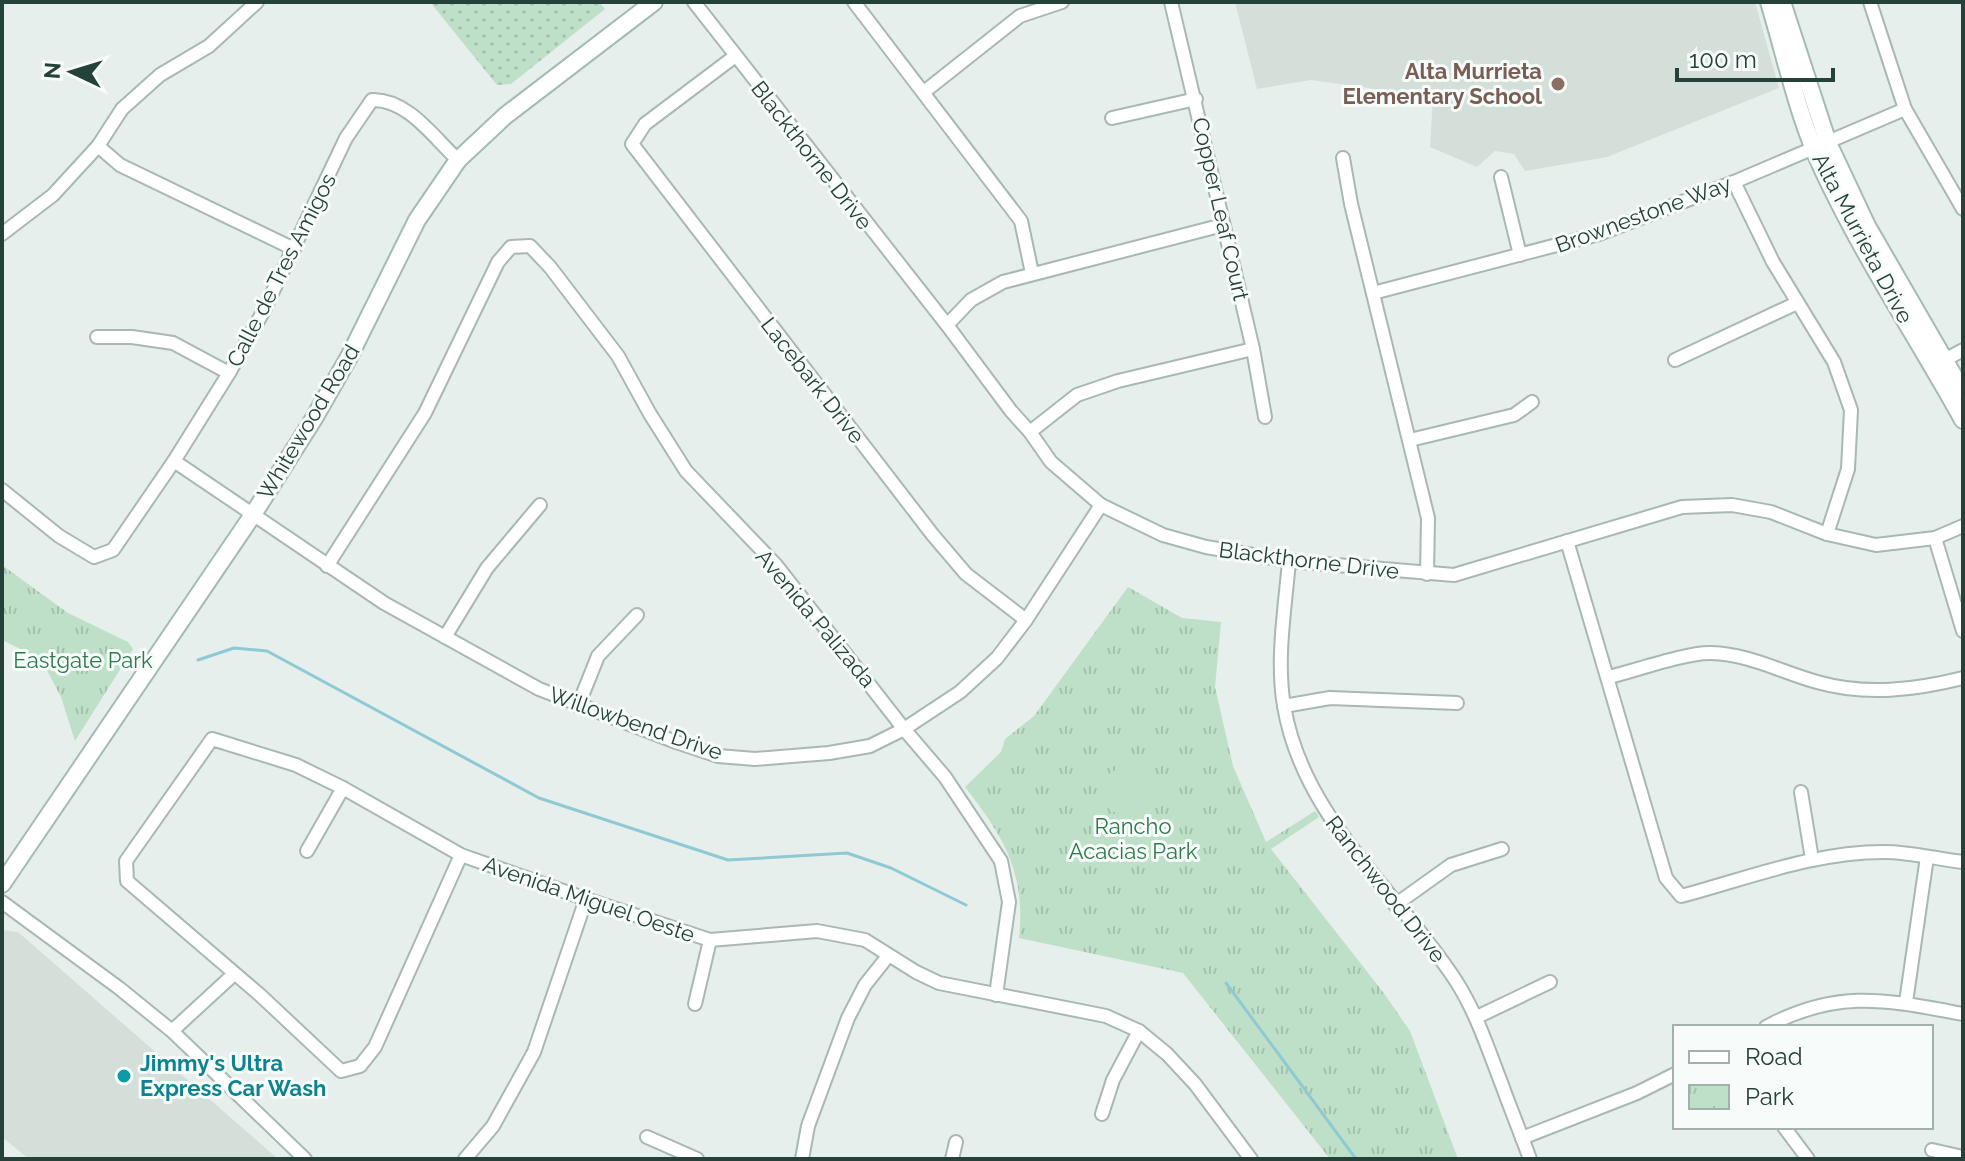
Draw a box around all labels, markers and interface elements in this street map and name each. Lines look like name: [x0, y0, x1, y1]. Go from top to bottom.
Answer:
north arrow: [32, 32, 112, 112]
scale bar: [1677, 32, 1833, 82]
text: 100 m: [1689, 45, 1757, 74]
place label: Alta Murrieta Elementary School: [1343, 58, 1543, 109]
text: N: [38, 61, 66, 80]
marker: Alta Murrieta Elementary School: [1549, 75, 1567, 93]
street label: Blackthorne Drive: [746, 76, 878, 234]
street label: Copper Leaf Court: [1187, 115, 1255, 304]
street label: Alta Murrieta Drive: [1807, 149, 1919, 327]
street label: Calle de Tres Amigos: [221, 169, 341, 371]
street label: Brownestone Way: [1552, 170, 1735, 258]
street label: Lacebark Drive: [756, 312, 870, 448]
street label: Whitewood Road: [251, 340, 365, 504]
street label: Blackthorne Drive: [1217, 536, 1401, 584]
street label: Avenida Palizada: [751, 544, 881, 692]
park label: Eastgate Park: [13, 647, 153, 673]
street label: Willowbend Drive: [546, 681, 726, 765]
street label: Ranchwood Drive: [1321, 810, 1451, 968]
park label: Rancho Acacias Park: [1069, 813, 1198, 864]
street label: Avenida Miguel Oeste: [480, 851, 698, 947]
legend: [1673, 1025, 1933, 1129]
text: Road: [1745, 1042, 1803, 1071]
place label: Jimmy's Ultra Express Car Wash: [140, 1050, 326, 1101]
marker: Jimmy's Ultra Express Car Wash: [115, 1067, 133, 1085]
text: Park: [1745, 1082, 1794, 1111]

